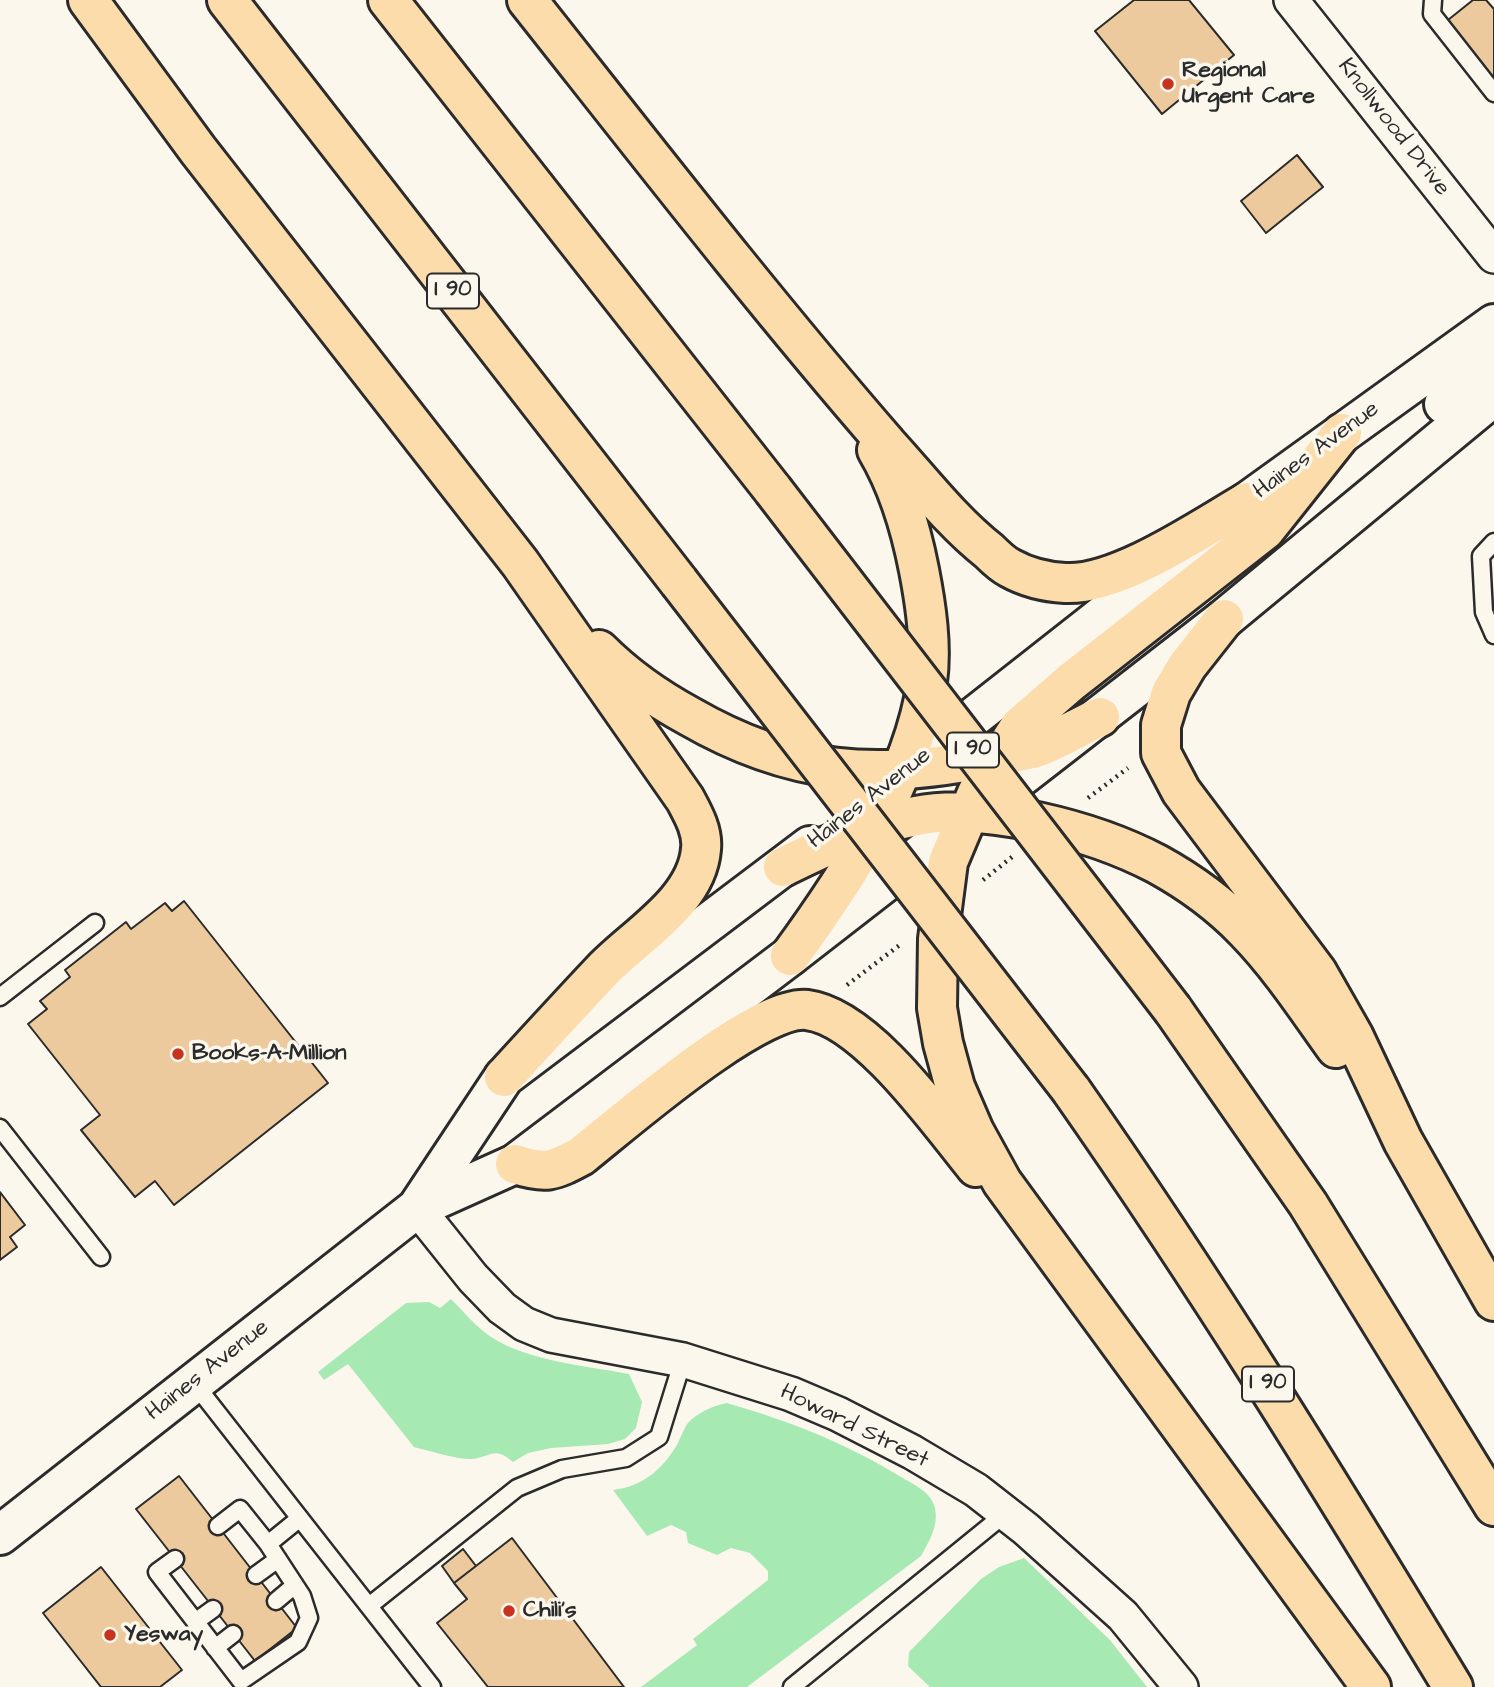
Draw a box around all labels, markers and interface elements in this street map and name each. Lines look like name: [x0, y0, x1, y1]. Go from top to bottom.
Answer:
street label: Knollwood Drive: [1331, 54, 1455, 202]
place label: Regional Urgent Care: [1182, 57, 1315, 111]
marker: Regional Urgent Care: [1160, 76, 1176, 92]
road number: I 90: [427, 274, 479, 308]
street label: Haines Avenue: [1249, 396, 1385, 506]
road number: I 90: [947, 732, 999, 768]
street label: Haines Avenue: [803, 742, 937, 856]
place label: Books-A-Million: [192, 1040, 347, 1068]
marker: Books-A-Million: [170, 1046, 186, 1062]
street label: Haines Avenue: [141, 1314, 275, 1428]
road number: I 90: [1242, 1366, 1294, 1402]
street label: Howard Street: [775, 1379, 933, 1475]
place label: Chili's: [523, 1597, 577, 1625]
marker: Chili's: [501, 1603, 517, 1619]
place label: Yesway: [124, 1621, 203, 1649]
marker: Yesway: [102, 1627, 118, 1643]

